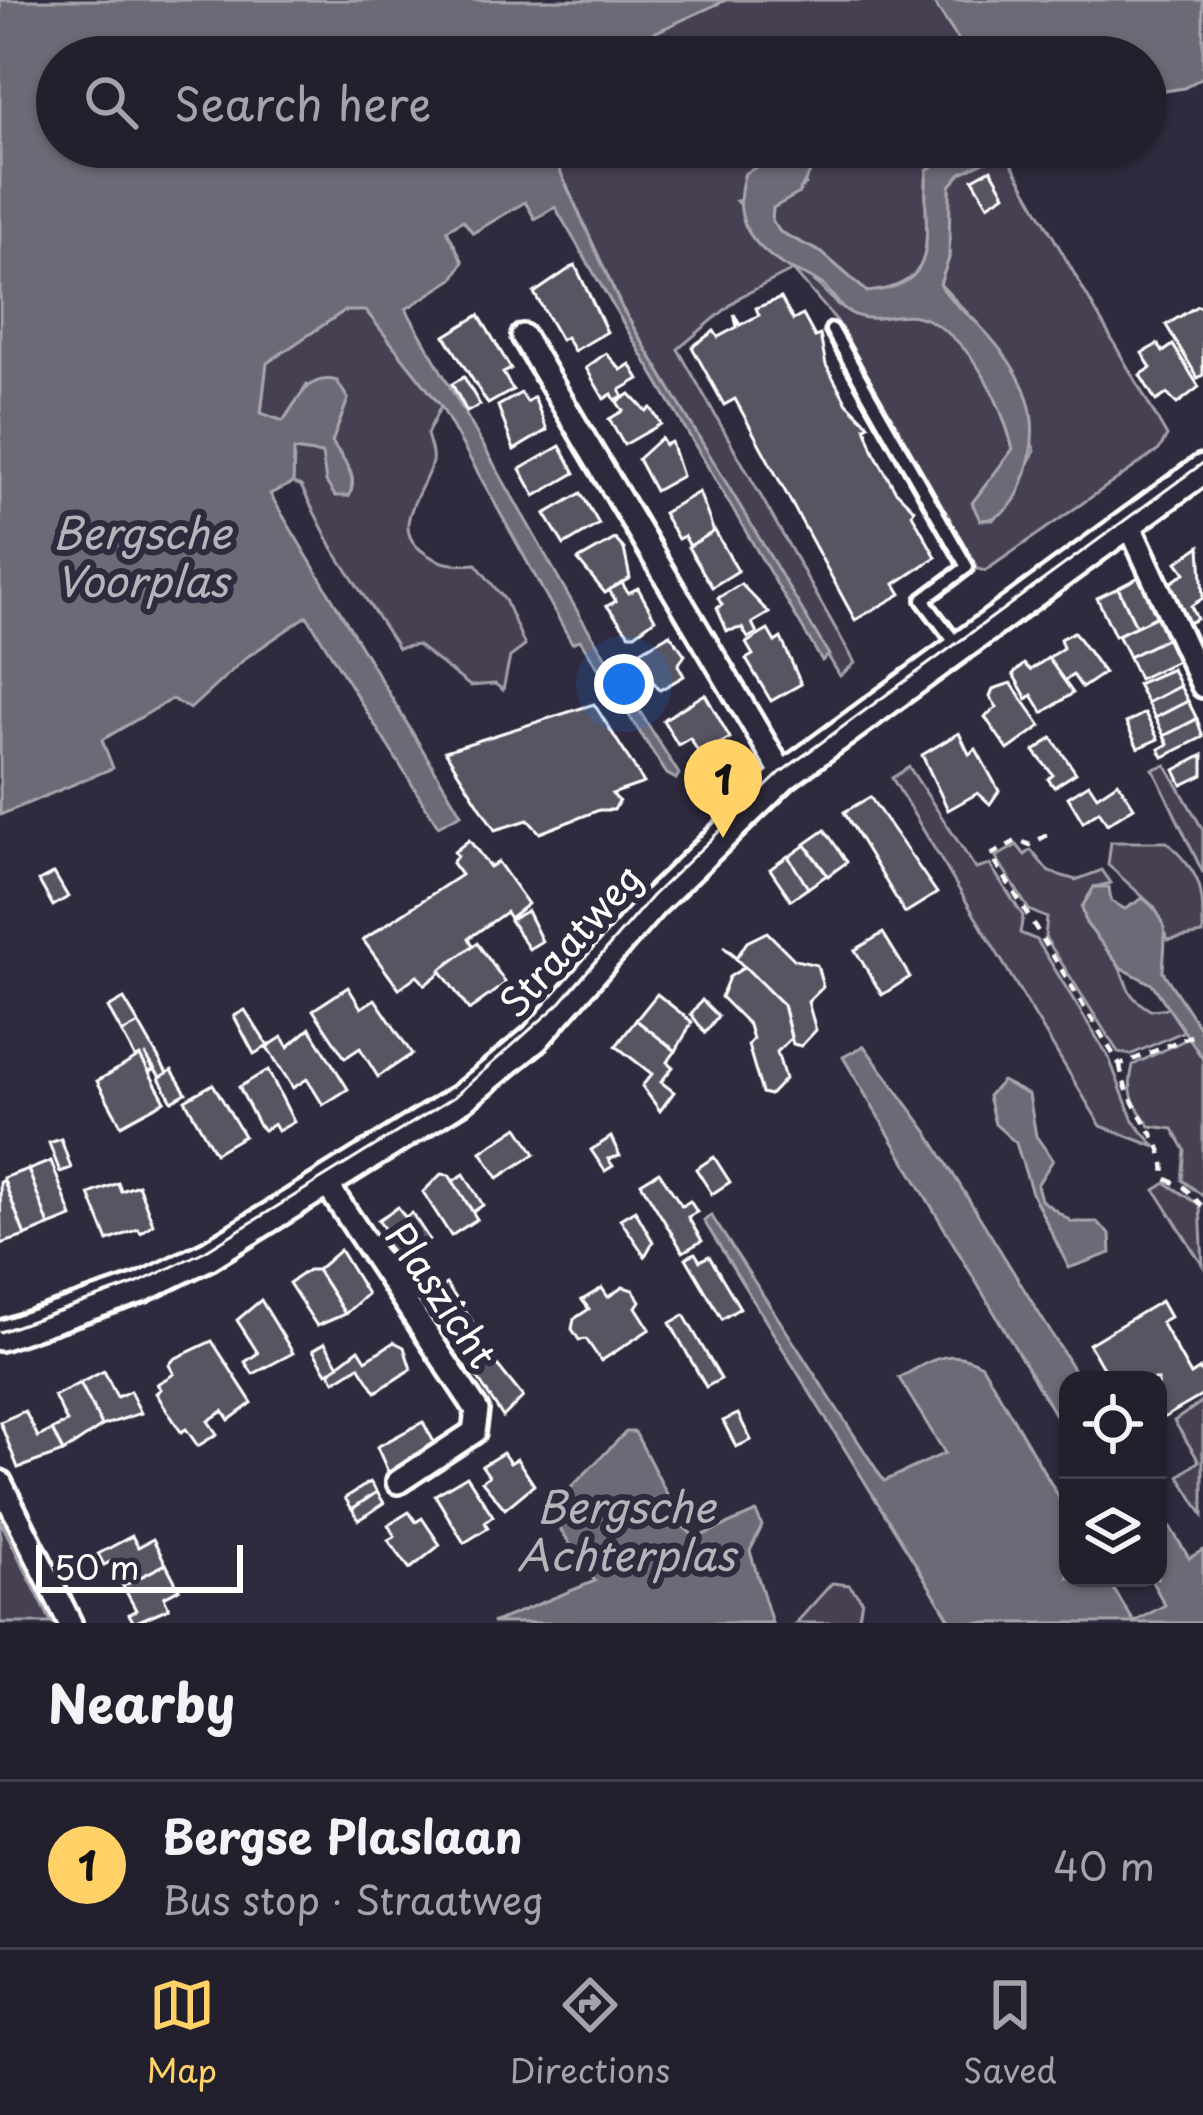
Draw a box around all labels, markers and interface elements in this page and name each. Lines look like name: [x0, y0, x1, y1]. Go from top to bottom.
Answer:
search box: [36, 36, 1167, 168]
text: Search here: [174, 68, 431, 136]
icon: search: [78, 69, 144, 135]
water label: Bergsche Voorplas: [53, 500, 234, 611]
your location: [594, 654, 654, 714]
pin: 1: [684, 739, 762, 838]
street label: Straatweg: [484, 849, 654, 1029]
street label: Plaszicht: [372, 1209, 514, 1379]
map controls: [1059, 1371, 1167, 1587]
button: locate: [1059, 1371, 1167, 1479]
water label: Bergsche Achterplas: [517, 1474, 739, 1585]
button: layers: [1059, 1479, 1167, 1587]
scale bar: [36, 1539, 243, 1592]
text: 50 m: [54, 1541, 140, 1591]
text: Nearby: [48, 1663, 235, 1740]
text: Bergse Plaslaan: [162, 1801, 522, 1869]
text: 1: [78, 1835, 96, 1894]
text: 40 m: [1053, 1835, 1155, 1894]
text: Bus stop · Straatweg: [162, 1869, 544, 1928]
tab: Map: [146, 1972, 217, 2094]
tab: Directions: [510, 1972, 670, 2094]
tab: Saved: [963, 1972, 1057, 2094]

